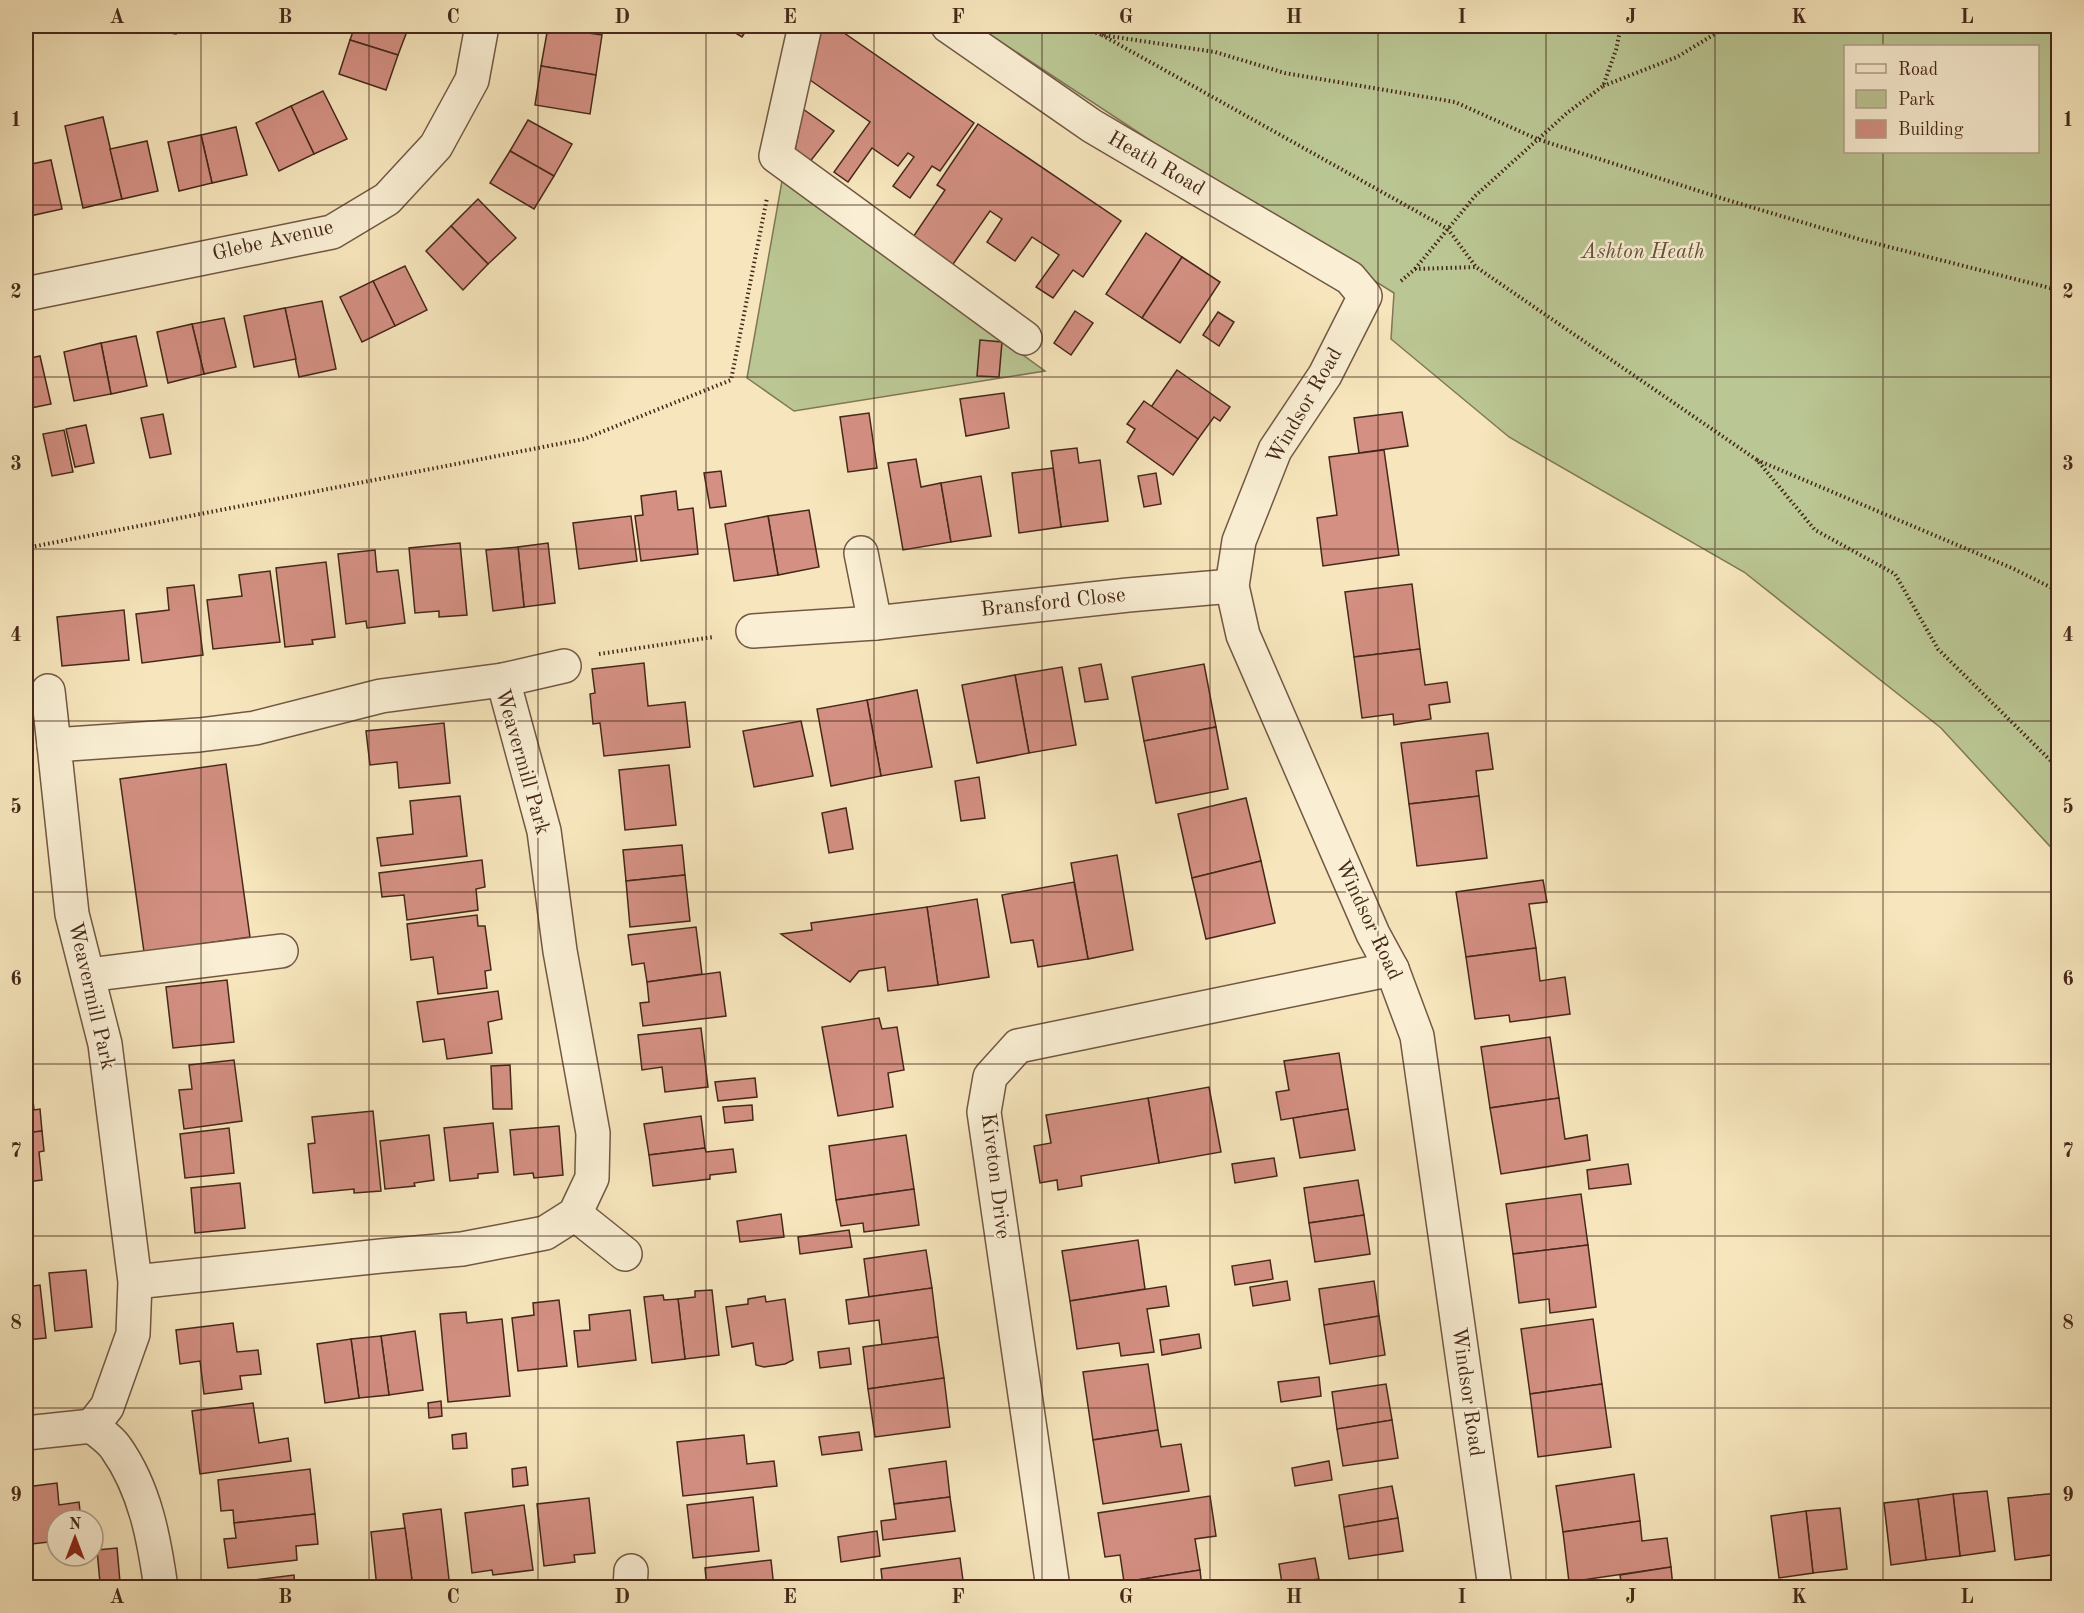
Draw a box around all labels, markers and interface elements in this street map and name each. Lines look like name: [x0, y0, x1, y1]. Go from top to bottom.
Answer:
text: A: [109, 8, 125, 28]
text: B: [278, 8, 292, 28]
text: C: [446, 8, 460, 28]
text: D: [614, 8, 630, 28]
text: E: [783, 8, 797, 28]
text: F: [951, 8, 965, 28]
text: G: [1119, 8, 1133, 28]
text: H: [1286, 8, 1302, 28]
text: I: [1458, 8, 1466, 28]
text: J: [1626, 8, 1637, 28]
text: K: [1791, 8, 1807, 28]
text: L: [1960, 8, 1974, 28]
legend: [1844, 45, 2039, 153]
text: Road: [1898, 61, 1938, 79]
text: Park: [1898, 91, 1935, 109]
text: 1: [10, 111, 22, 131]
text: 1: [2062, 111, 2074, 131]
text: Building: [1898, 121, 1964, 139]
street label: Heath Road: [1104, 128, 1208, 200]
street label: Glebe Avenue: [211, 217, 335, 265]
park label: Ashton Heath: [1580, 242, 1705, 263]
text: 2: [10, 283, 22, 303]
text: 2: [2062, 283, 2074, 303]
street label: Windsor Road: [1263, 344, 1347, 468]
text: 3: [10, 455, 22, 475]
text: 3: [2062, 455, 2074, 475]
street label: Bransford Close: [979, 585, 1127, 621]
text: 4: [10, 626, 22, 646]
text: 4: [2062, 626, 2074, 646]
street label: Weavermill Park: [491, 687, 553, 838]
text: 5: [10, 797, 22, 818]
text: 5: [2062, 797, 2074, 818]
street label: Windsor Road: [1331, 857, 1405, 984]
street label: Weavermill Park: [64, 920, 118, 1072]
text: 6: [10, 970, 22, 990]
text: 6: [2062, 970, 2074, 990]
street label: Kiveton Drive: [977, 1112, 1013, 1240]
text: 7: [10, 1142, 22, 1162]
text: 7: [2062, 1142, 2074, 1162]
text: 8: [10, 1314, 22, 1334]
text: 8: [2062, 1314, 2074, 1334]
street label: Windsor Road: [1448, 1326, 1486, 1458]
text: 9: [10, 1486, 22, 1506]
text: 9: [2062, 1486, 2074, 1506]
north arrow: [45, 1508, 105, 1568]
text: N: [69, 1517, 82, 1533]
text: A: [109, 1588, 125, 1608]
text: B: [278, 1588, 292, 1608]
text: C: [446, 1588, 460, 1608]
text: D: [614, 1588, 630, 1608]
text: E: [783, 1588, 797, 1608]
text: F: [951, 1588, 965, 1608]
text: G: [1119, 1588, 1133, 1608]
text: H: [1286, 1588, 1302, 1608]
text: I: [1458, 1588, 1466, 1608]
text: J: [1626, 1588, 1637, 1608]
text: K: [1791, 1588, 1807, 1608]
text: L: [1960, 1588, 1974, 1608]

